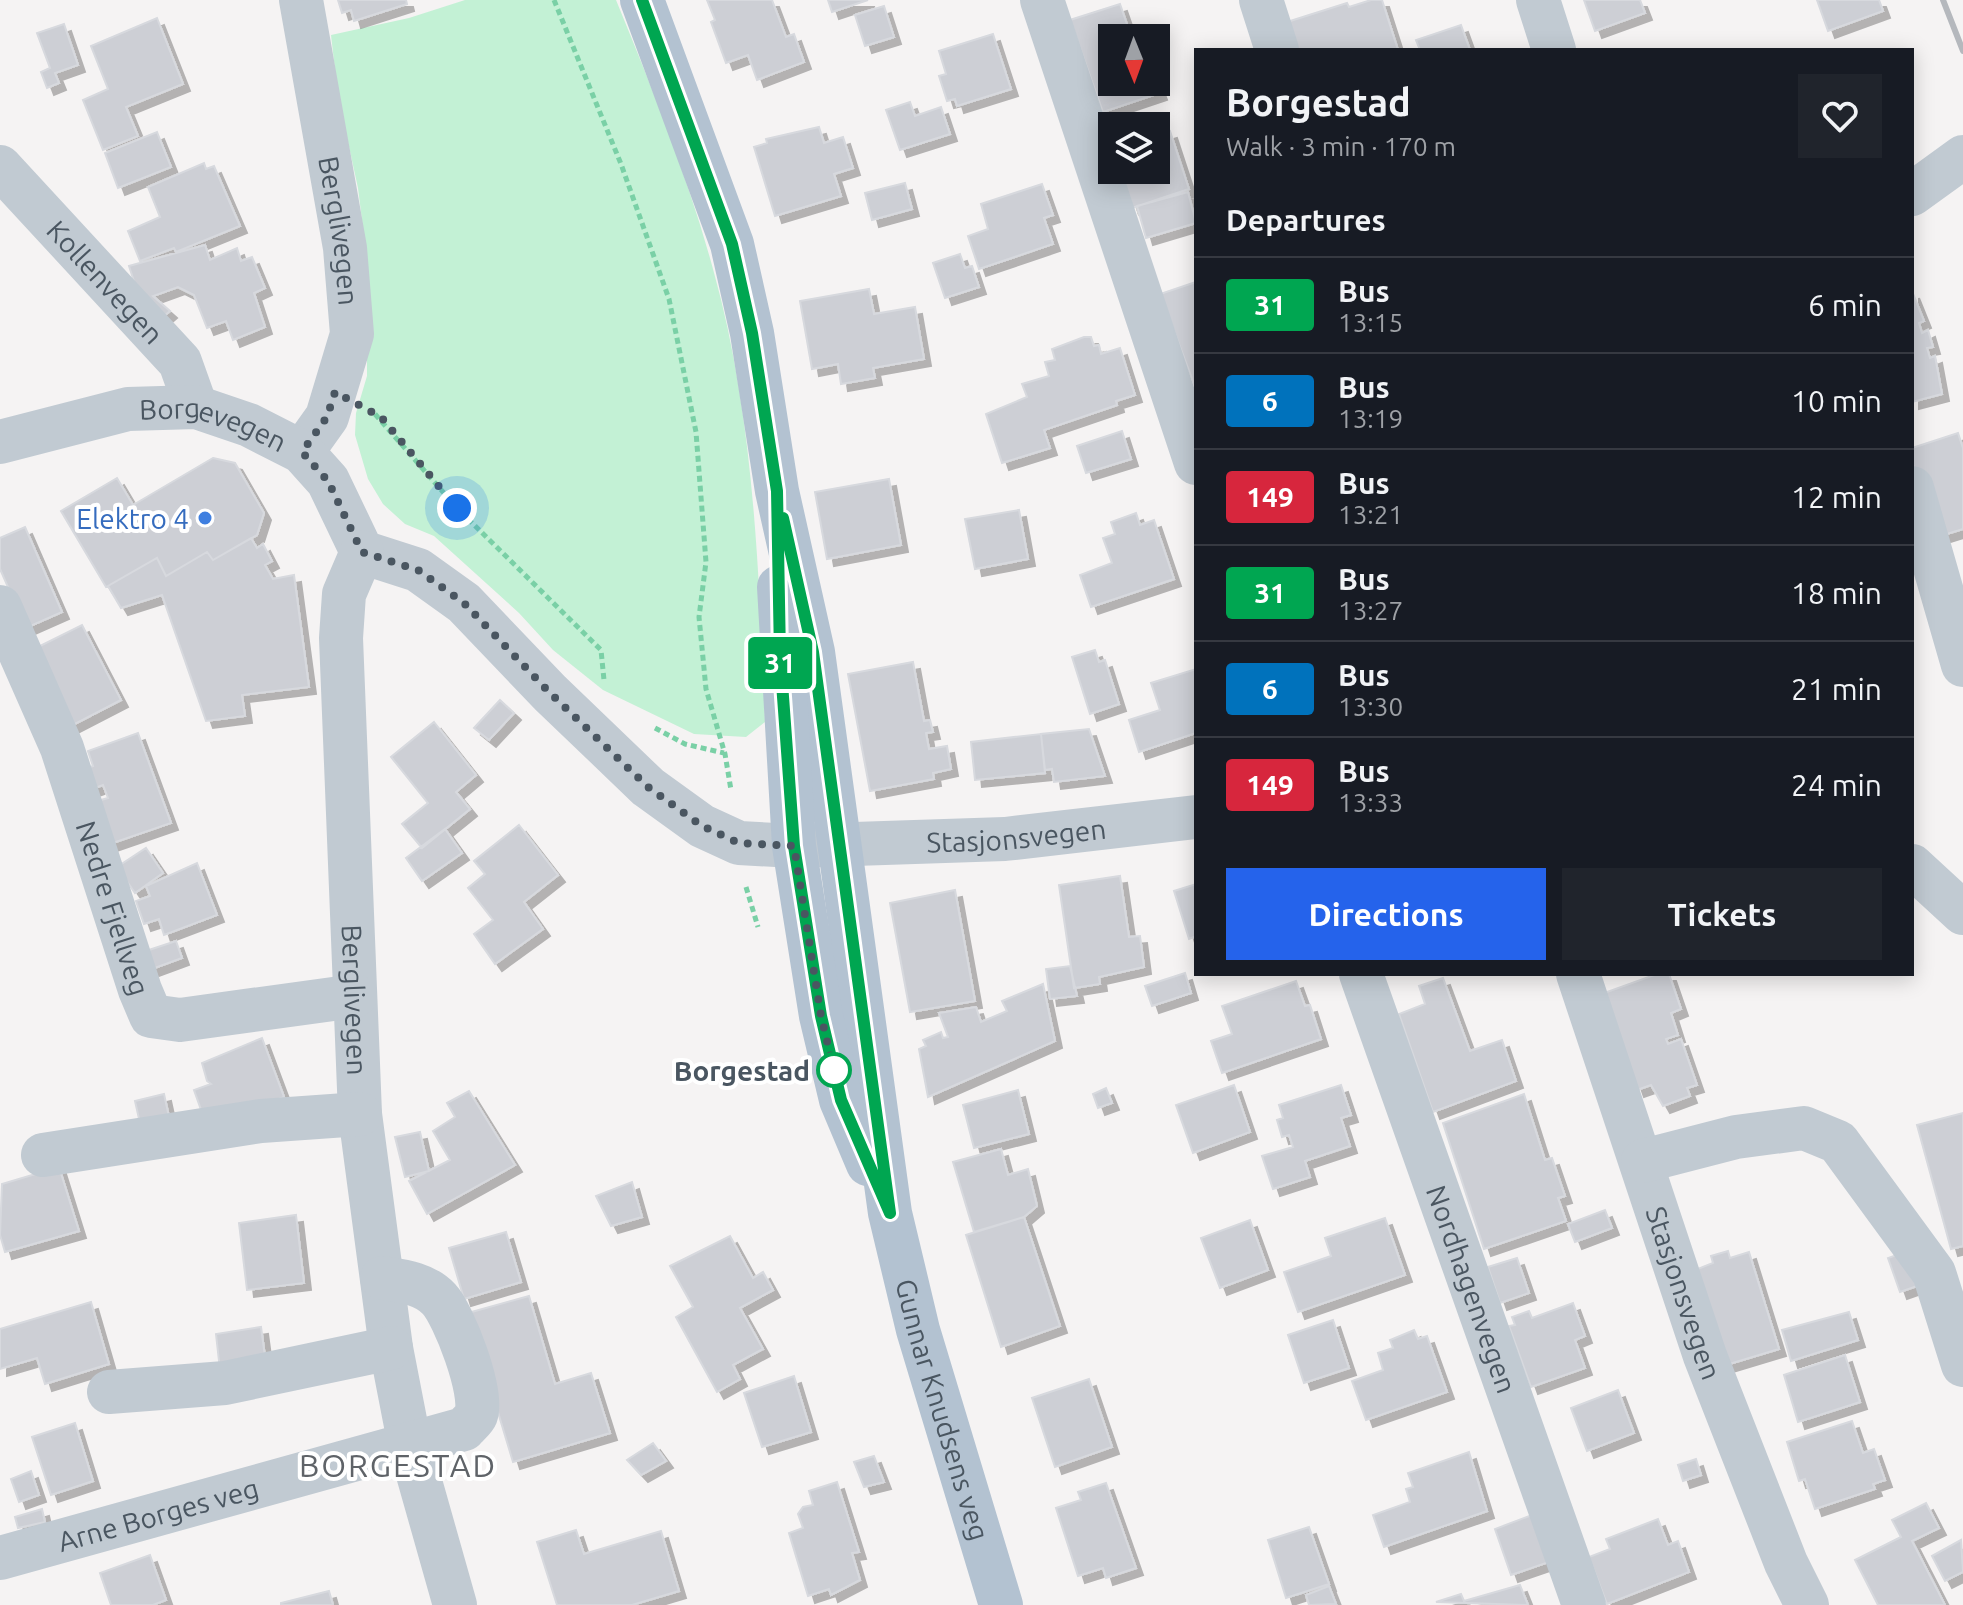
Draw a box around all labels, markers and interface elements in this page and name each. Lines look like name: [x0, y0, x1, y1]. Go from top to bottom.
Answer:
north arrow: [1098, 24, 1170, 96]
map controls: [1098, 24, 1170, 184]
button: heart: [1798, 74, 1882, 158]
text: Borgestad: [1226, 81, 1411, 123]
button: layers: [1098, 112, 1170, 184]
text: Walk · 3 min · 170 m: [1226, 132, 1456, 161]
street label: Berglivegen: [313, 154, 365, 307]
text: Departures: [1226, 203, 1386, 237]
street label: Kollenvegen: [42, 214, 170, 349]
text: Bus: [1338, 274, 1390, 308]
text: 6 min: [1808, 288, 1882, 322]
text: 31: [1254, 289, 1286, 320]
text: 13:15: [1338, 308, 1403, 337]
text: Bus: [1338, 370, 1390, 404]
text: 10 min: [1791, 384, 1882, 418]
text: 6: [1262, 385, 1278, 416]
street label: Borgevegen: [139, 391, 292, 457]
text: 13:19: [1338, 404, 1403, 433]
text: Bus: [1338, 466, 1390, 500]
text: 12 min: [1791, 480, 1882, 514]
text: 149: [1246, 481, 1294, 512]
your location: [437, 488, 477, 528]
text: 13:21: [1338, 500, 1403, 529]
place label: Elektro 4: [76, 503, 189, 534]
marker: Elektro 4: [196, 509, 214, 527]
text: Bus: [1338, 562, 1390, 596]
text: 18 min: [1791, 576, 1882, 610]
text: 31: [1254, 577, 1286, 608]
text: 13:27: [1338, 596, 1403, 625]
line badge: 31: [744, 637, 816, 689]
text: 31: [764, 647, 796, 678]
text: Bus: [1338, 658, 1390, 692]
text: 21 min: [1791, 672, 1882, 706]
text: 6: [1262, 673, 1278, 704]
text: 13:30: [1338, 692, 1403, 721]
text: Bus: [1338, 754, 1390, 788]
text: 24 min: [1791, 768, 1882, 802]
text: 149: [1246, 769, 1294, 800]
text: 13:33: [1338, 788, 1403, 817]
street label: Stasjonsvegen: [926, 812, 1108, 857]
street label: Nedre Fjellveg: [71, 817, 156, 999]
button: Directions: [1226, 868, 1546, 960]
button: Tickets: [1562, 868, 1882, 960]
street label: Berglivegen: [337, 924, 374, 1076]
marker: Borgestad: [817, 1053, 851, 1087]
place label: Borgestad: [674, 1055, 810, 1086]
street label: Nordhagenvegen: [1421, 1181, 1523, 1397]
street label: Stasjonsvegen: [1641, 1202, 1728, 1384]
street label: Gunnar Knudsens veg: [891, 1276, 996, 1544]
district label: BORGESTAD: [299, 1447, 497, 1483]
street label: Arne Borges veg: [54, 1471, 262, 1557]

